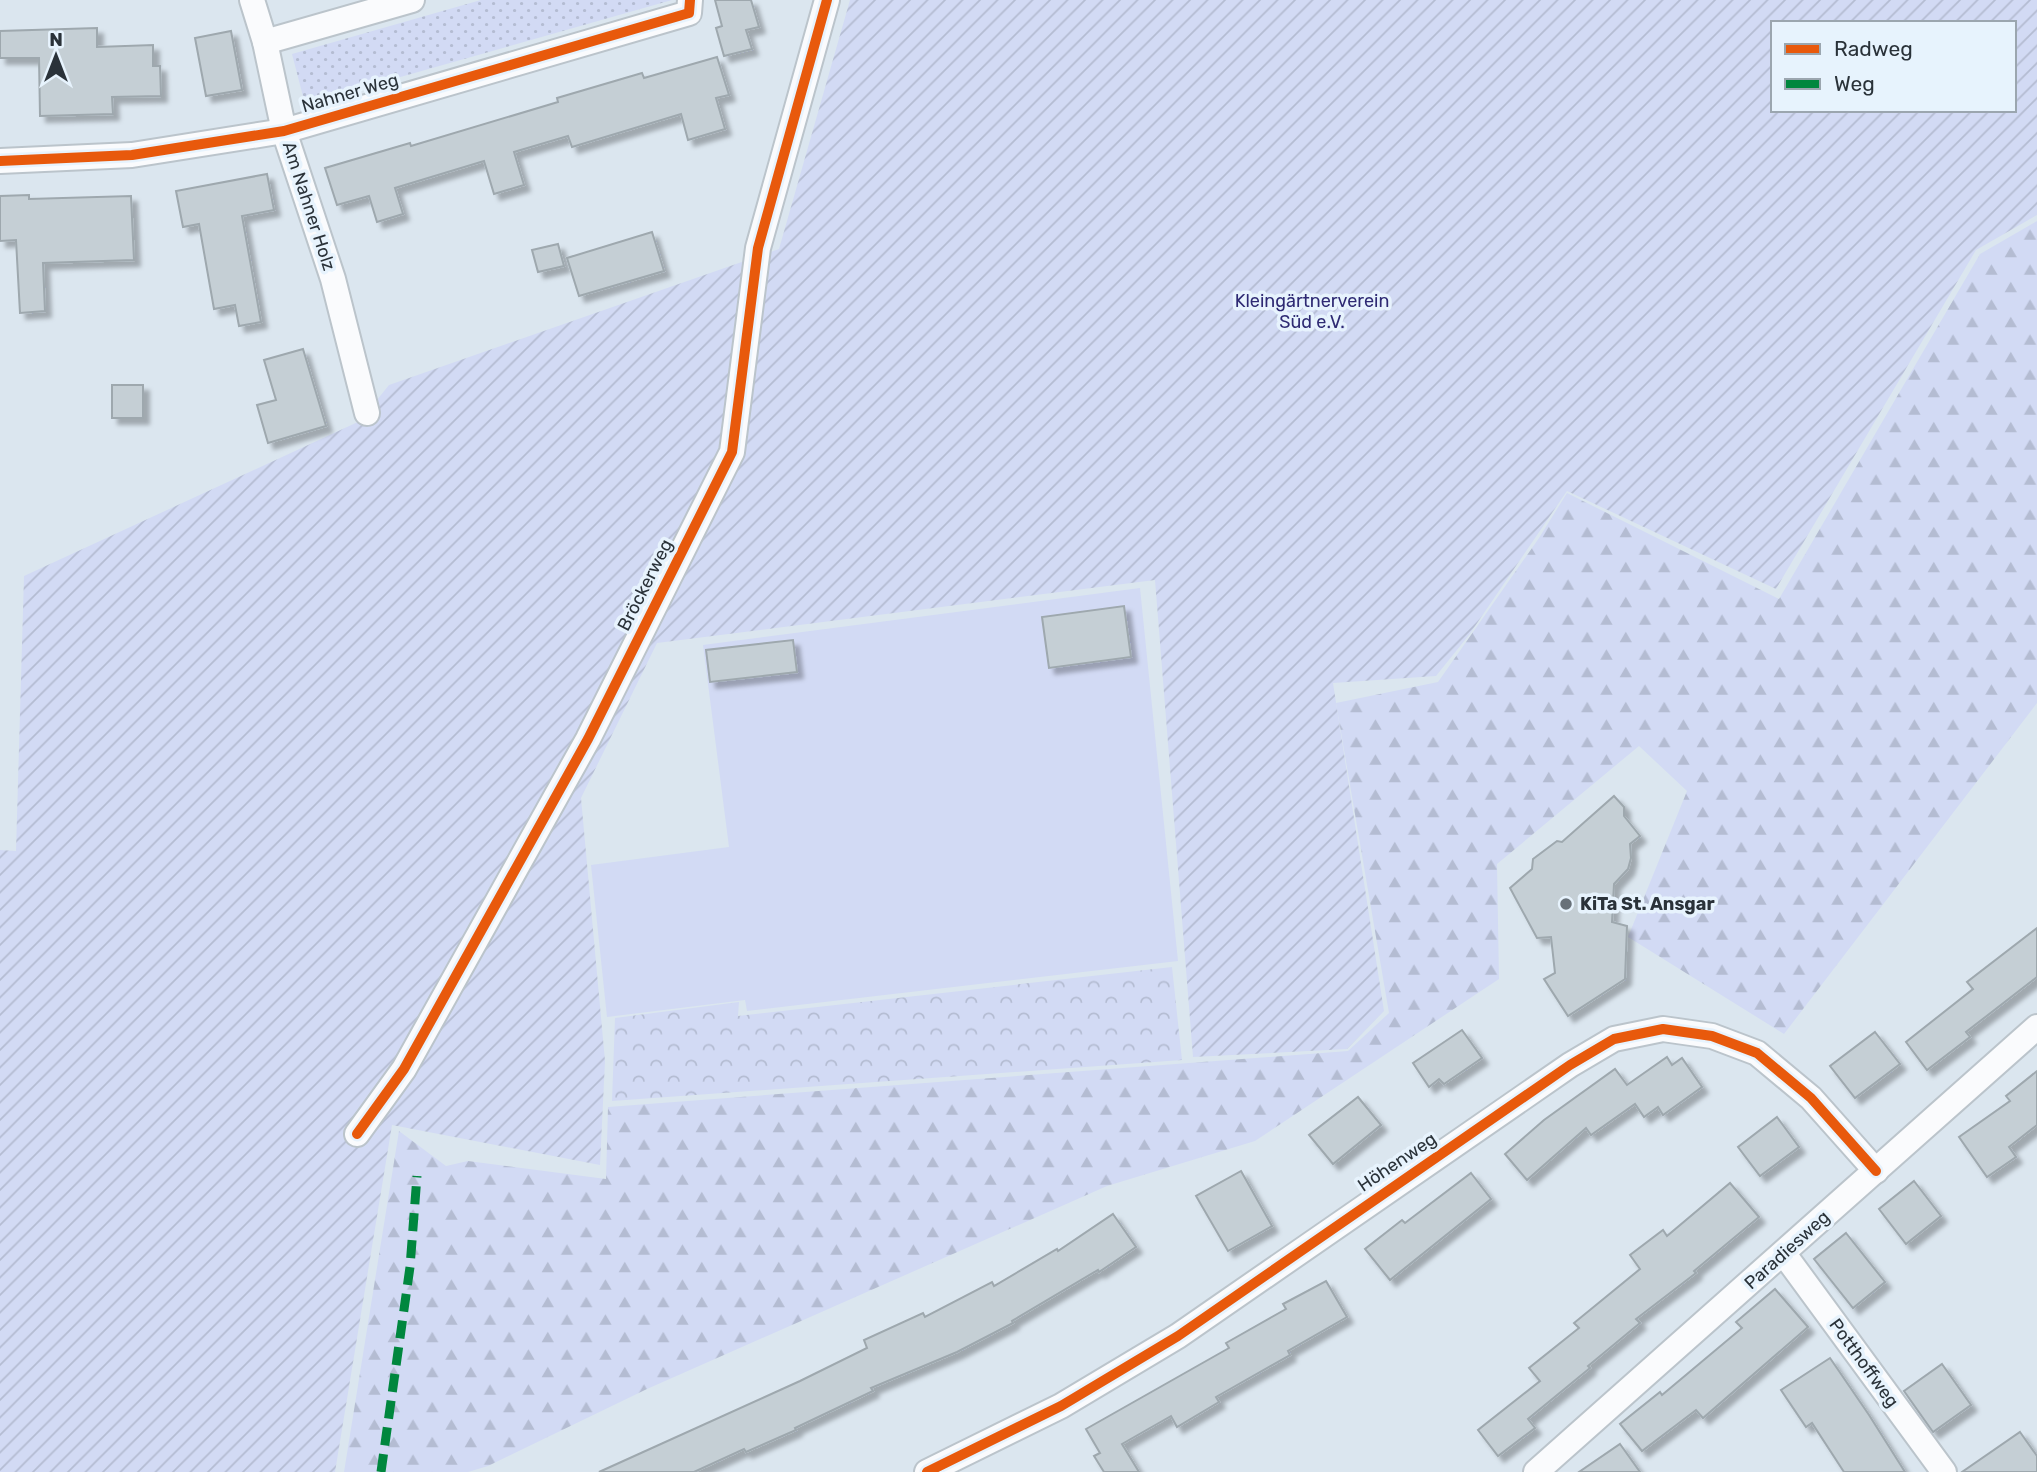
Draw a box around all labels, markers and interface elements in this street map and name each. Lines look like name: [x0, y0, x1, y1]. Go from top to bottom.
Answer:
north arrow: [21, 21, 91, 91]
legend: [1771, 21, 2016, 112]
text: N: [49, 28, 63, 51]
text: Radweg: [1834, 36, 1913, 61]
street label: Nahner Weg: [299, 69, 401, 117]
text: Weg: [1834, 71, 1875, 96]
street label: Am Nahner Holz: [278, 139, 340, 273]
park label: Kleingärtnerverein Süd e.V.: [1235, 290, 1389, 333]
street label: Bröckerweg: [613, 536, 677, 634]
place label: KiTa St. Ansgar: [1580, 893, 1715, 915]
marker: KiTa St. Ansgar: [1558, 896, 1574, 912]
street label: Höhenweg: [1354, 1128, 1440, 1196]
street label: Paradiesweg: [1740, 1206, 1834, 1294]
street label: Potthoffweg: [1824, 1314, 1904, 1412]

